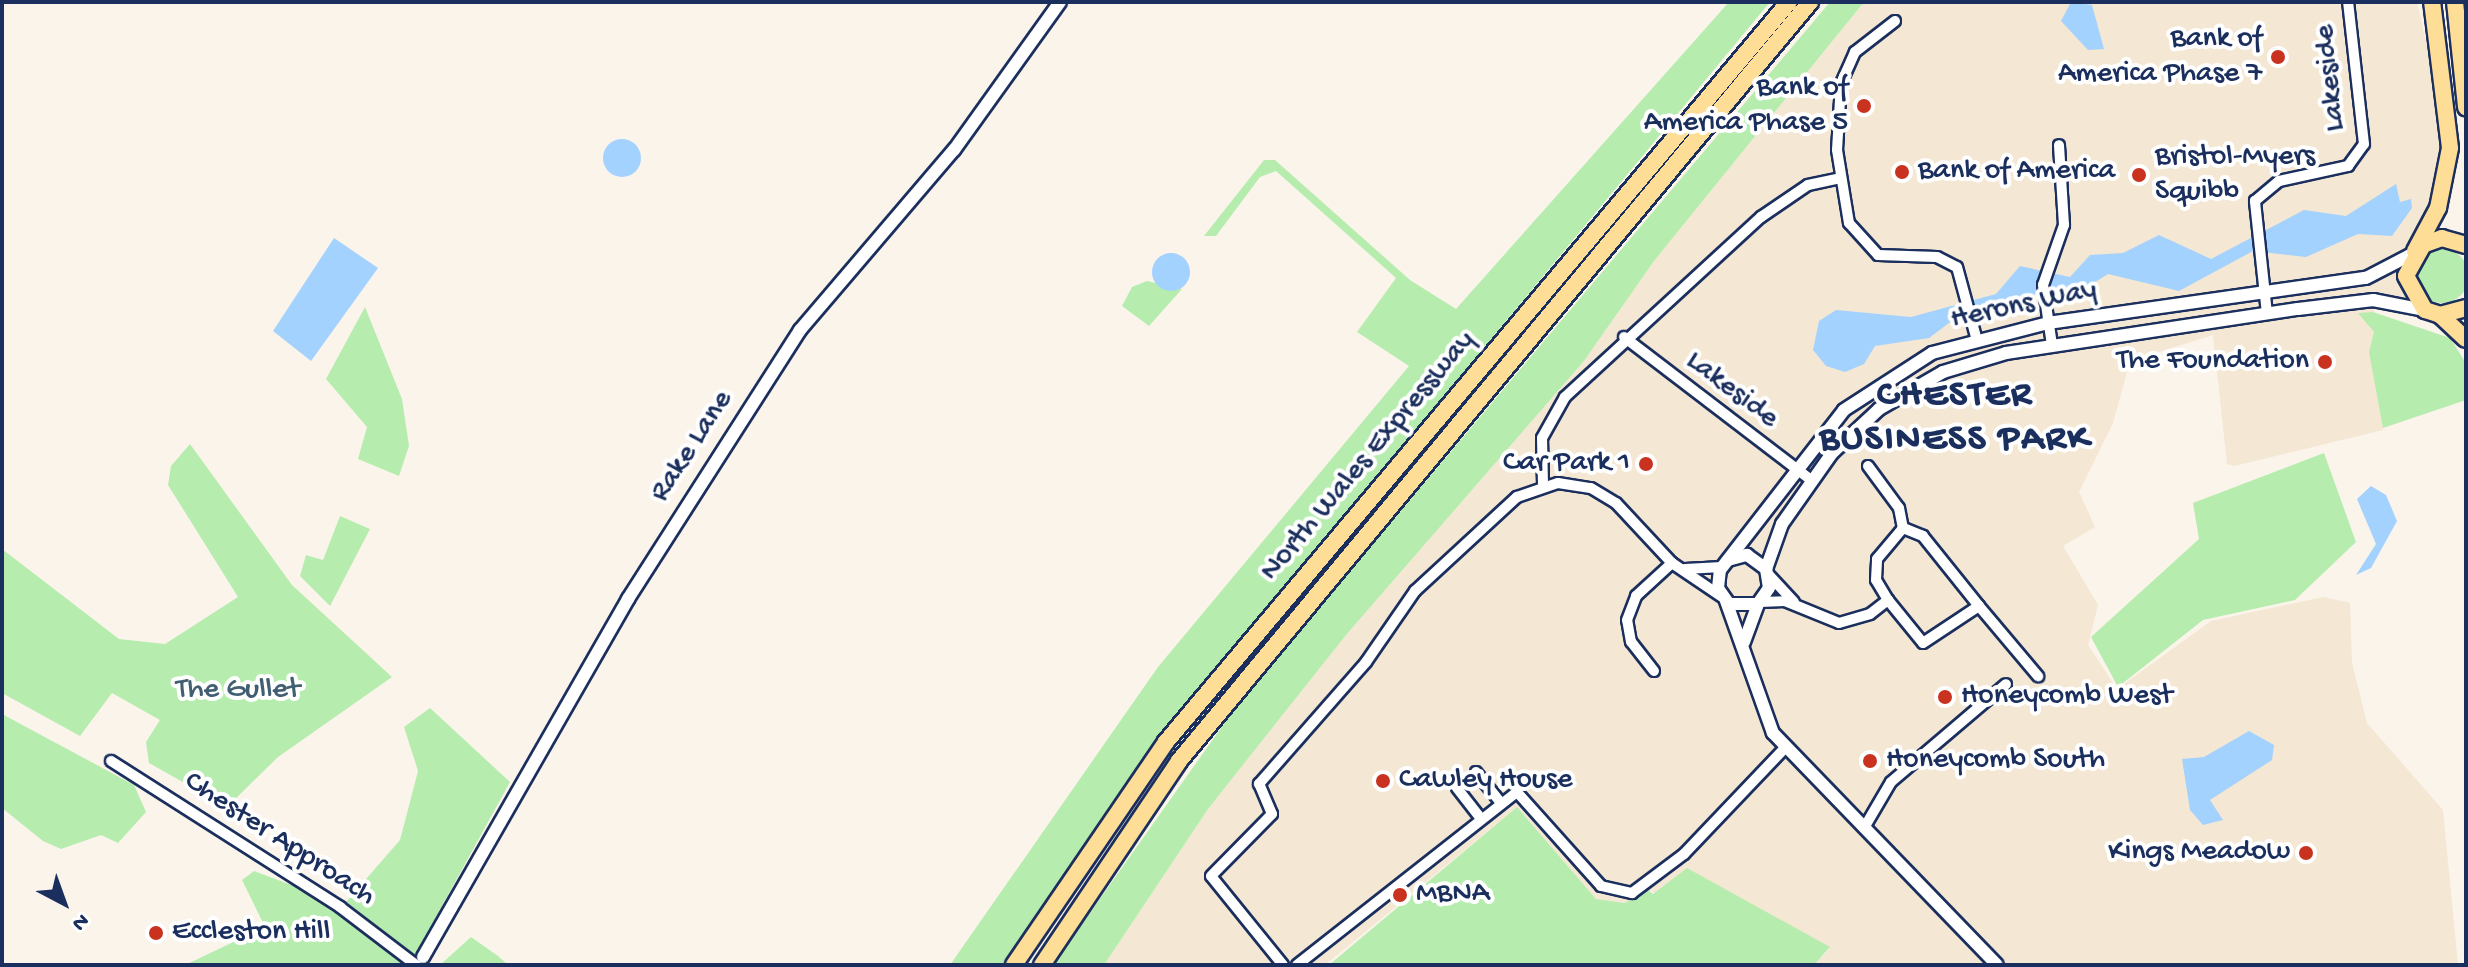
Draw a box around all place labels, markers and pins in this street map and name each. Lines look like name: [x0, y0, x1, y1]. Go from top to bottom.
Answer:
place label: Bank of America Phase 7: [2058, 22, 2262, 92]
marker: Bank of America Phase 7: [2269, 48, 2287, 66]
place label: Bank of America Phase 5: [1644, 71, 1848, 142]
marker: Bank of America Phase 5: [1855, 97, 1873, 115]
place label: Bristol-Myers Squibb: [2155, 140, 2315, 210]
place label: Bank of America: [1918, 154, 2115, 190]
marker: Bank of America: [1893, 163, 1911, 181]
marker: Bristol-Myers Squibb: [2130, 166, 2148, 184]
place label: The Foundation: [2117, 344, 2309, 380]
marker: The Foundation: [2316, 353, 2334, 371]
place label: Car Park 1: [1503, 446, 1630, 482]
marker: Car Park 1: [1637, 455, 1655, 473]
place label: Honeycomb West: [1961, 679, 2172, 715]
marker: Honeycomb West: [1936, 688, 1954, 706]
place label: Honeycomb South: [1886, 743, 2105, 779]
marker: Honeycomb South: [1861, 752, 1879, 770]
place label: Cawley House: [1399, 763, 1572, 799]
marker: Cawley House: [1374, 772, 1392, 790]
place label: Kings Meadow: [2108, 835, 2290, 871]
marker: Kings Meadow: [2297, 844, 2315, 862]
place label: MBNA: [1416, 877, 1489, 913]
marker: MBNA: [1391, 886, 1409, 904]
place label: Eccleston Hill: [172, 915, 330, 951]
marker: Eccleston Hill: [147, 924, 165, 942]

